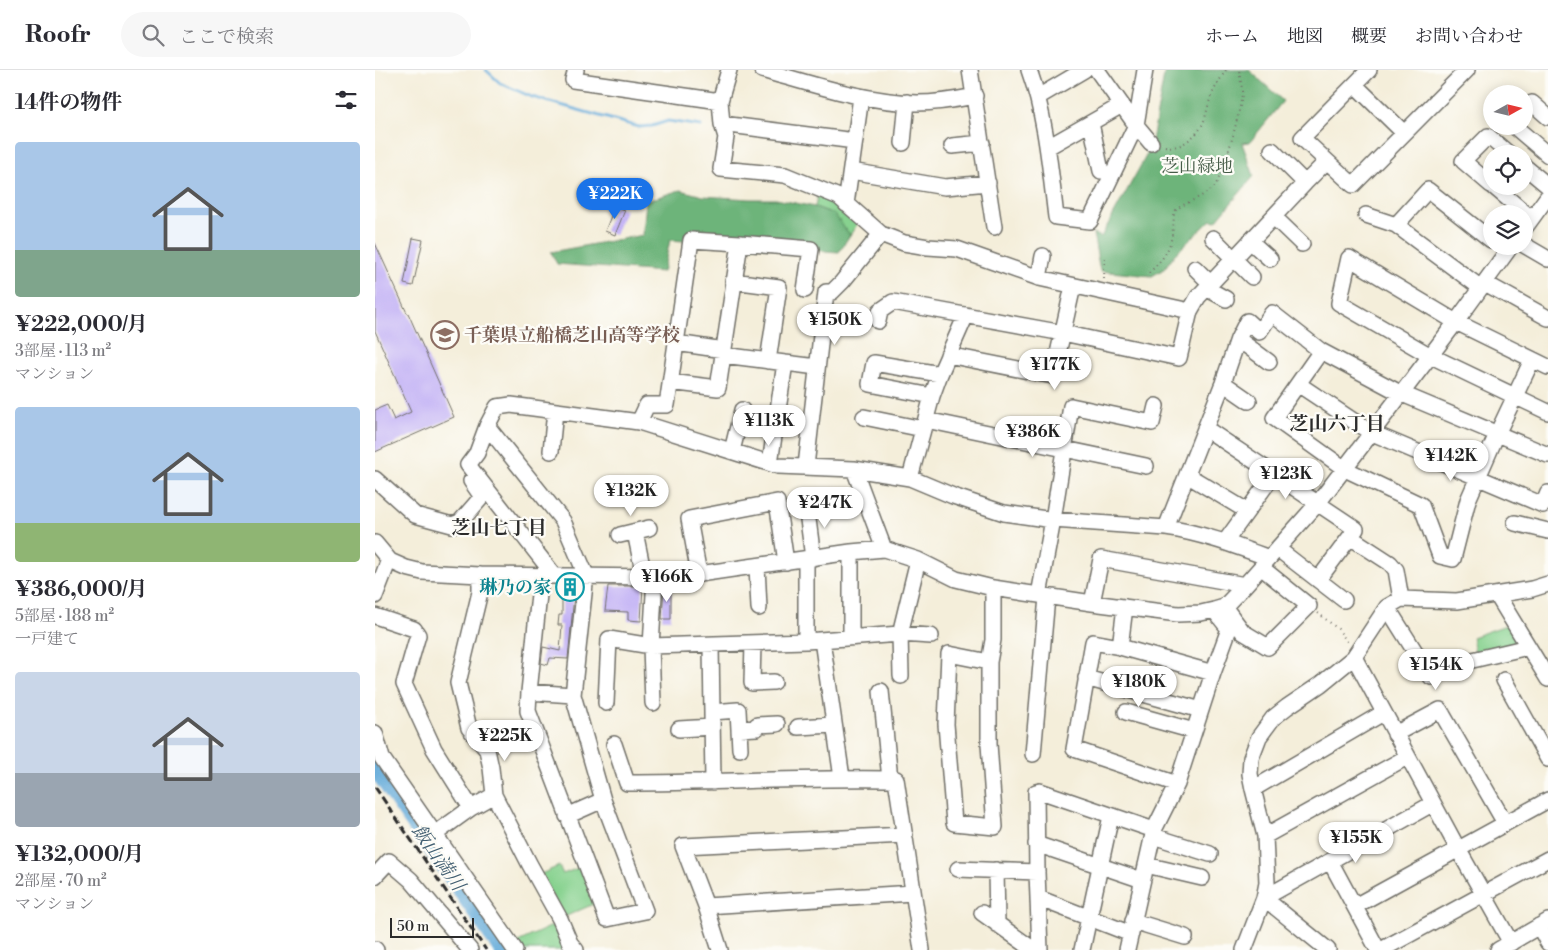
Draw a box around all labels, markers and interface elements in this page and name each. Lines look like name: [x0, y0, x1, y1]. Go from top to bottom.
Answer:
search box: [121, 12, 471, 57]
text: Roofr: [25, 20, 91, 50]
icon: search: [139, 21, 167, 49]
text: ここで検索: [179, 25, 274, 49]
text: ホーム: [1205, 25, 1259, 48]
text: 地図: [1287, 25, 1323, 48]
text: 概要: [1351, 25, 1387, 48]
text: お問い合わせ: [1415, 25, 1523, 48]
north arrow: [1483, 85, 1533, 135]
map controls: [1483, 85, 1533, 255]
icon: filters: [332, 86, 360, 114]
text: 14件の物件: [15, 90, 122, 116]
button: locate: [1483, 145, 1533, 195]
park label: 芝山緑地: [1161, 155, 1233, 178]
icon: home: [143, 174, 233, 264]
pin: ¥222K: [580, 178, 650, 220]
text: ¥222K: [587, 184, 643, 204]
button: layers: [1483, 205, 1533, 255]
pin: ¥150K: [800, 304, 870, 346]
text: ¥150K: [808, 310, 862, 330]
text: ¥222,000/月: [15, 312, 148, 338]
school or university icon: 千葉県立船橋芝山高等学校: [430, 320, 460, 350]
place label: 千葉県立船橋芝山高等学校: [464, 324, 680, 347]
text: 3部屋 · 113 m²: [15, 341, 111, 361]
pin: ¥177K: [1020, 348, 1090, 391]
text: ¥177K: [1030, 355, 1080, 375]
text: マンション: [15, 364, 94, 384]
pin: ¥113K: [734, 404, 804, 447]
text: ¥113K: [744, 411, 794, 431]
district label: 芝山六丁目: [1289, 412, 1385, 436]
pin: ¥386K: [998, 416, 1068, 458]
text: ¥386K: [1005, 422, 1061, 442]
icon: home: [143, 439, 233, 529]
pin: ¥142K: [1416, 440, 1486, 482]
text: ¥142K: [1425, 446, 1477, 466]
pin: ¥123K: [1251, 458, 1321, 500]
text: ¥123K: [1260, 464, 1312, 484]
pin: ¥132K: [596, 474, 666, 517]
text: ¥132K: [605, 481, 657, 501]
pin: ¥247K: [790, 486, 860, 529]
text: ¥247K: [798, 493, 852, 513]
district label: 芝山七丁目: [451, 516, 547, 540]
pin: ¥166K: [632, 560, 702, 603]
text: ¥166K: [641, 567, 693, 587]
building icon: 琳乃の家: [555, 572, 585, 602]
place label: 琳乃の家: [479, 576, 551, 599]
text: ¥386,000/月: [15, 577, 148, 603]
text: 5部屋 · 188 m²: [15, 606, 114, 626]
text: 一戸建て: [15, 629, 79, 649]
pin: ¥154K: [1401, 648, 1471, 691]
text: ¥154K: [1409, 655, 1463, 675]
pin: ¥180K: [1104, 666, 1174, 708]
text: ¥180K: [1112, 672, 1166, 692]
icon: home: [143, 704, 233, 794]
pin: ¥225K: [470, 720, 540, 762]
text: ¥225K: [477, 726, 533, 746]
water label: 飯山満川: [407, 820, 471, 897]
pin: ¥155K: [1321, 822, 1391, 864]
text: ¥155K: [1330, 828, 1382, 848]
text: ¥132,000/月: [15, 842, 144, 868]
text: 2部屋 · 70 m²: [15, 871, 107, 891]
text: マンション: [15, 894, 94, 914]
scale bar: [390, 915, 474, 938]
text: 50 m: [397, 918, 429, 936]

